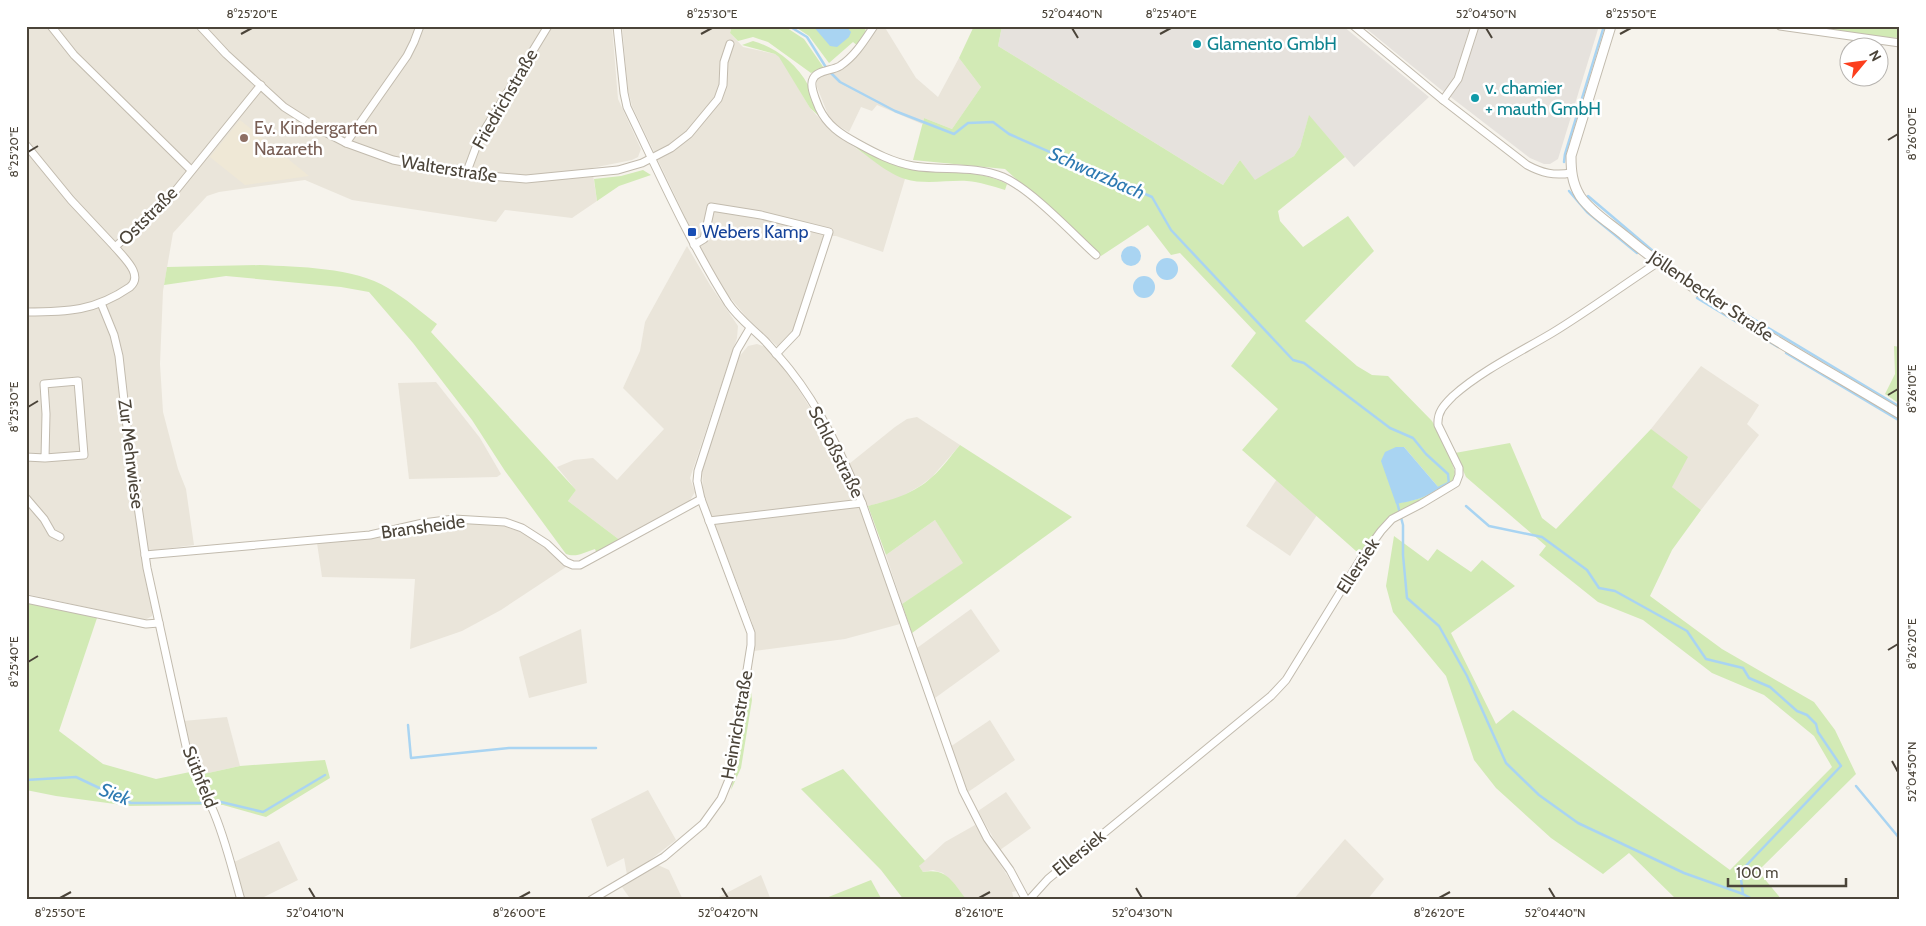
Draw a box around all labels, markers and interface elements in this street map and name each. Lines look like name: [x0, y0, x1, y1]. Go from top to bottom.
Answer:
text: 8°25'20"E: [227, 6, 278, 21]
text: 8°25'30"E: [687, 6, 738, 21]
text: 52°04'40"N: [1042, 6, 1102, 21]
text: 8°25'40"E: [1145, 6, 1197, 21]
text: 52°04'50"N: [1456, 6, 1516, 21]
text: 8°25'50"E: [1606, 6, 1657, 21]
place label: Glamento GmbH: [1207, 33, 1337, 55]
marker: Glamento GmbH: [1191, 38, 1203, 50]
north arrow: [1838, 38, 1888, 88]
street label: Friedrichstraße: [467, 45, 543, 153]
text: N: [1865, 47, 1886, 64]
place label: v. chamier + mauth GmbH: [1485, 77, 1601, 120]
marker: v. chamier + mauth GmbH: [1469, 92, 1481, 104]
text: 8°26'00"E: [1904, 107, 1919, 161]
place label: Ev. Kindergarten Nazareth: [254, 117, 378, 160]
text: 8°25'20"E: [6, 126, 21, 177]
marker: Ev. Kindergarten Nazareth: [238, 132, 250, 144]
water label: Schwarzbach: [1046, 142, 1148, 204]
street label: Walterstraße: [399, 151, 499, 187]
street label: Oststraße: [114, 182, 182, 250]
place label: Webers Kamp: [702, 221, 809, 243]
marker: Webers Kamp: [686, 226, 698, 238]
street label: Jöllenbecker Straße: [1644, 246, 1778, 346]
text: 8°26'10"E: [1904, 364, 1919, 413]
text: 8°25'30"E: [6, 381, 21, 433]
street label: Zur Mehrwiese: [113, 398, 149, 510]
street label: Schloßstraße: [804, 402, 868, 502]
street label: Bransheide: [380, 510, 466, 544]
street label: Ellersiek: [1332, 533, 1385, 598]
text: 8°26'20"E: [1904, 618, 1919, 670]
text: 8°25'40"E: [6, 636, 21, 688]
street label: Heinrichstraße: [717, 669, 757, 781]
text: 52°04'50"N: [1904, 742, 1919, 802]
street label: Süthfeld: [178, 743, 222, 811]
water label: Siek: [96, 778, 134, 811]
street label: Ellersiek: [1048, 824, 1111, 881]
scale bar: [1728, 856, 1846, 888]
text: 100 m: [1736, 864, 1778, 882]
text: 8°25'50"E: [35, 905, 86, 920]
text: 52°04'10"N: [286, 905, 344, 920]
text: 8°26'00"E: [492, 905, 546, 920]
text: 52°04'20"N: [698, 905, 758, 920]
text: 8°26'10"E: [955, 905, 1004, 920]
text: 52°04'30"N: [1112, 905, 1172, 920]
text: 8°26'20"E: [1413, 905, 1465, 920]
text: 52°04'40"N: [1525, 905, 1585, 920]

